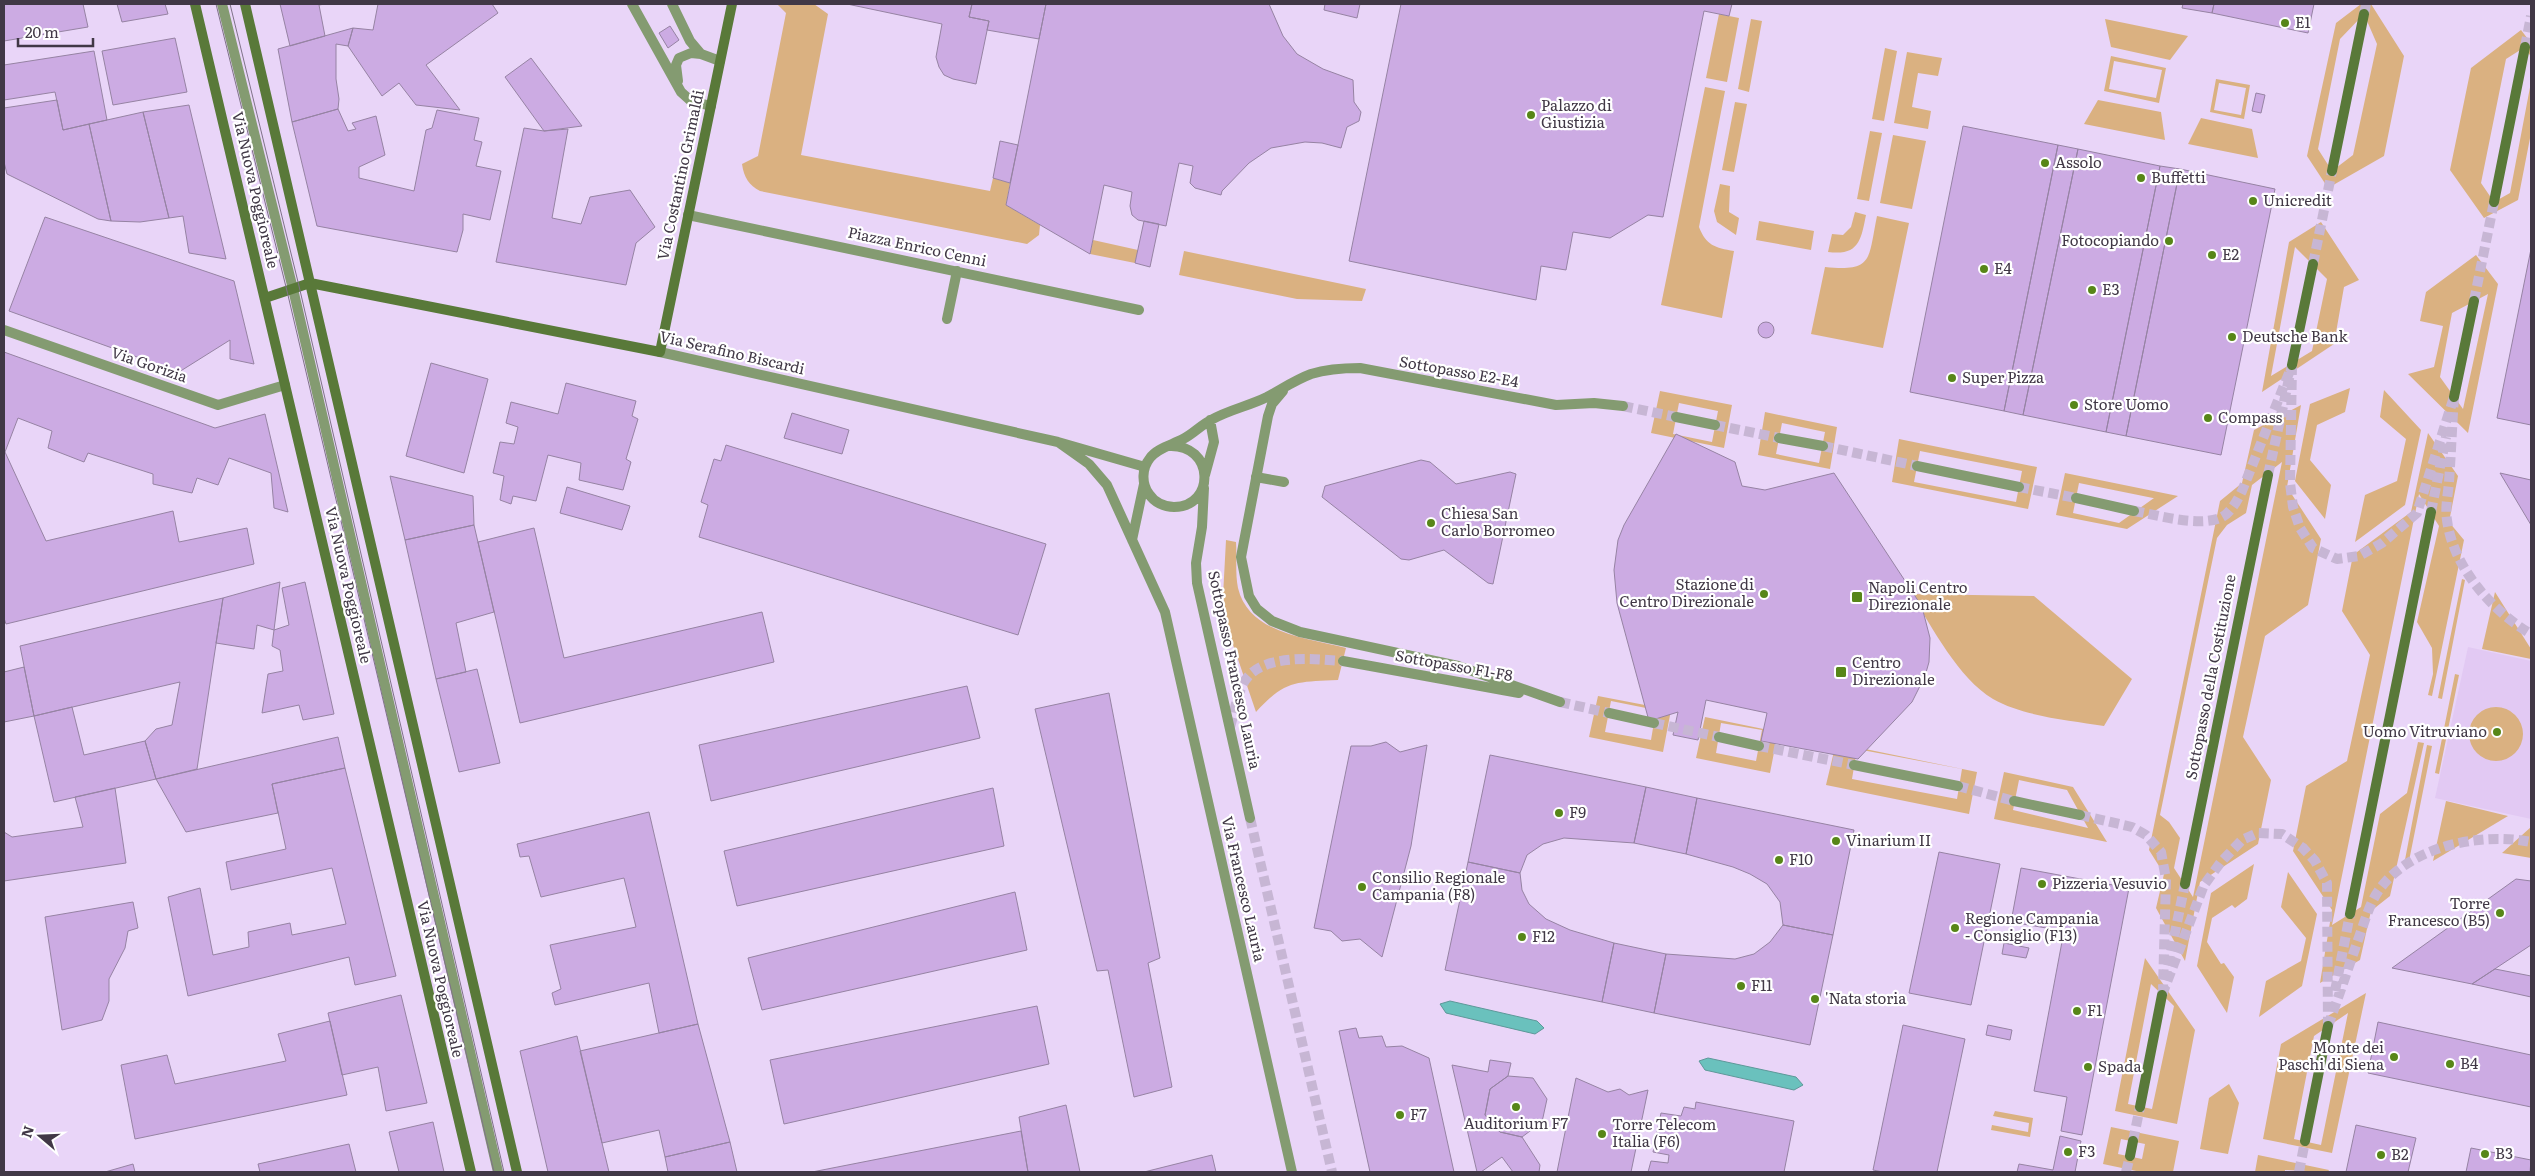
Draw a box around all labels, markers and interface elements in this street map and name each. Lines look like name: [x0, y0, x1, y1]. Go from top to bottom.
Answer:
place label: E1: [2295, 10, 2311, 33]
scale bar: [18, 15, 92, 47]
marker: E1: [2279, 17, 2291, 29]
text: 20 m: [25, 20, 59, 43]
street label: Via Costantino Grimaldi: [650, 87, 709, 262]
place label: Palazzo di Giustizia: [1541, 93, 1612, 133]
street label: Via Nuova Poggioreale: [227, 109, 286, 271]
marker: Palazzo di Giustizia: [1525, 109, 1537, 121]
place label: Assolo: [2055, 150, 2102, 173]
marker: Assolo: [2039, 157, 2051, 169]
place label: Buffetti: [2151, 165, 2206, 188]
marker: Buffetti: [2135, 172, 2147, 184]
place label: Unicredit: [2263, 188, 2332, 211]
marker: Unicredit: [2247, 195, 2259, 207]
street label: Piazza Enrico Cenni: [846, 220, 989, 271]
place label: Fotocopiando: [2061, 228, 2159, 251]
marker: Fotocopiando: [2163, 235, 2175, 247]
place label: E2: [2222, 242, 2240, 265]
marker: E2: [2206, 249, 2218, 261]
place label: E4: [1994, 256, 2012, 279]
marker: E4: [1978, 263, 1990, 275]
place label: E3: [2102, 277, 2120, 300]
marker: E3: [2086, 284, 2098, 296]
street label: Via Serafino Biscardi: [658, 324, 807, 379]
place label: Deutsche Bank: [2242, 324, 2349, 347]
marker: Deutsche Bank: [2226, 331, 2238, 343]
street label: Via Gorizia: [108, 340, 192, 388]
street label: Sottopasso E2-E4: [1398, 349, 1521, 392]
place label: Super Pizza: [1962, 365, 2045, 388]
marker: Super Pizza: [1946, 372, 1958, 384]
place label: Store Uomo: [2084, 392, 2169, 415]
marker: Store Uomo: [2068, 399, 2080, 411]
place label: Compass: [2218, 405, 2282, 428]
marker: Compass: [2202, 412, 2214, 424]
place label: Chiesa San Carlo Borromeo: [1441, 501, 1555, 541]
street label: Via Nuova Poggioreale: [320, 504, 379, 666]
marker: Chiesa San Carlo Borromeo: [1425, 517, 1437, 529]
street label: Sottopasso Francesco Lauria: [1203, 568, 1268, 772]
place label: Stazione di Centro Direzionale: [1619, 572, 1754, 612]
street label: Sottopasso della Costituzione: [2178, 572, 2241, 781]
place label: Napoli Centro Direzionale: [1868, 575, 1968, 615]
marker: Stazione di Centro Direzionale: [1758, 588, 1770, 600]
marker: Napoli Centro Direzionale: [1850, 590, 1864, 604]
street label: Sottopasso F1-F8: [1394, 643, 1515, 686]
place label: Centro Direzionale: [1852, 650, 1935, 690]
marker: Centro Direzionale: [1834, 665, 1848, 679]
place label: Uomo Vitruviano: [2363, 719, 2487, 742]
marker: Uomo Vitruviano: [2491, 726, 2503, 738]
place label: F9: [1569, 800, 1586, 823]
marker: F9: [1553, 807, 1565, 819]
street label: Via Francesco Lauria: [1217, 814, 1273, 965]
place label: Vinarium II: [1846, 828, 1931, 851]
marker: Vinarium II: [1830, 835, 1842, 847]
place label: F10: [1789, 847, 1813, 870]
marker: F10: [1773, 854, 1785, 866]
place label: Consilio Regionale Campania (F8): [1372, 865, 1506, 905]
place label: Pizzeria Vesuvio: [2052, 871, 2167, 894]
marker: Pizzeria Vesuvio: [2036, 878, 2048, 890]
marker: Consilio Regionale Campania (F8): [1356, 881, 1368, 893]
place label: Torre Francesco (B5): [2388, 891, 2490, 931]
street label: Via Nuova Poggioreale: [412, 898, 471, 1060]
place label: Regione Campania - Consiglio (F13): [1965, 906, 2100, 946]
marker: Torre Francesco (B5): [2494, 907, 2506, 919]
marker: Regione Campania - Consiglio (F13): [1949, 922, 1961, 934]
place label: F12: [1532, 924, 1555, 947]
marker: F12: [1516, 931, 1528, 943]
place label: F11: [1751, 973, 1772, 996]
marker: F11: [1735, 980, 1747, 992]
place label: 'Nata storia: [1825, 986, 1907, 1009]
marker: 'Nata storia: [1809, 993, 1821, 1005]
place label: F1: [2087, 998, 2102, 1021]
marker: F1: [2071, 1005, 2083, 1017]
place label: Monte dei Paschi di Siena: [2278, 1035, 2385, 1075]
marker: Monte dei Paschi di Siena: [2388, 1051, 2400, 1063]
place label: B4: [2460, 1051, 2478, 1074]
place label: Spada: [2098, 1054, 2142, 1077]
marker: B4: [2444, 1058, 2456, 1070]
marker: Spada: [2082, 1061, 2094, 1073]
marker: Auditorium F7: [1510, 1101, 1522, 1113]
place label: F7: [1410, 1102, 1427, 1125]
marker: F7: [1394, 1109, 1406, 1121]
north arrow: [15, 1111, 65, 1161]
place label: Auditorium F7: [1464, 1111, 1569, 1134]
place label: Torre Telecom Italia (F6): [1612, 1112, 1717, 1152]
text: N: [15, 1122, 38, 1140]
marker: Torre Telecom Italia (F6): [1596, 1128, 1608, 1140]
place label: F3: [2078, 1139, 2095, 1162]
place label: B3: [2495, 1141, 2513, 1164]
place label: B2: [2391, 1142, 2409, 1165]
marker: F3: [2062, 1146, 2074, 1158]
marker: B3: [2479, 1148, 2491, 1160]
marker: B2: [2375, 1149, 2387, 1161]

